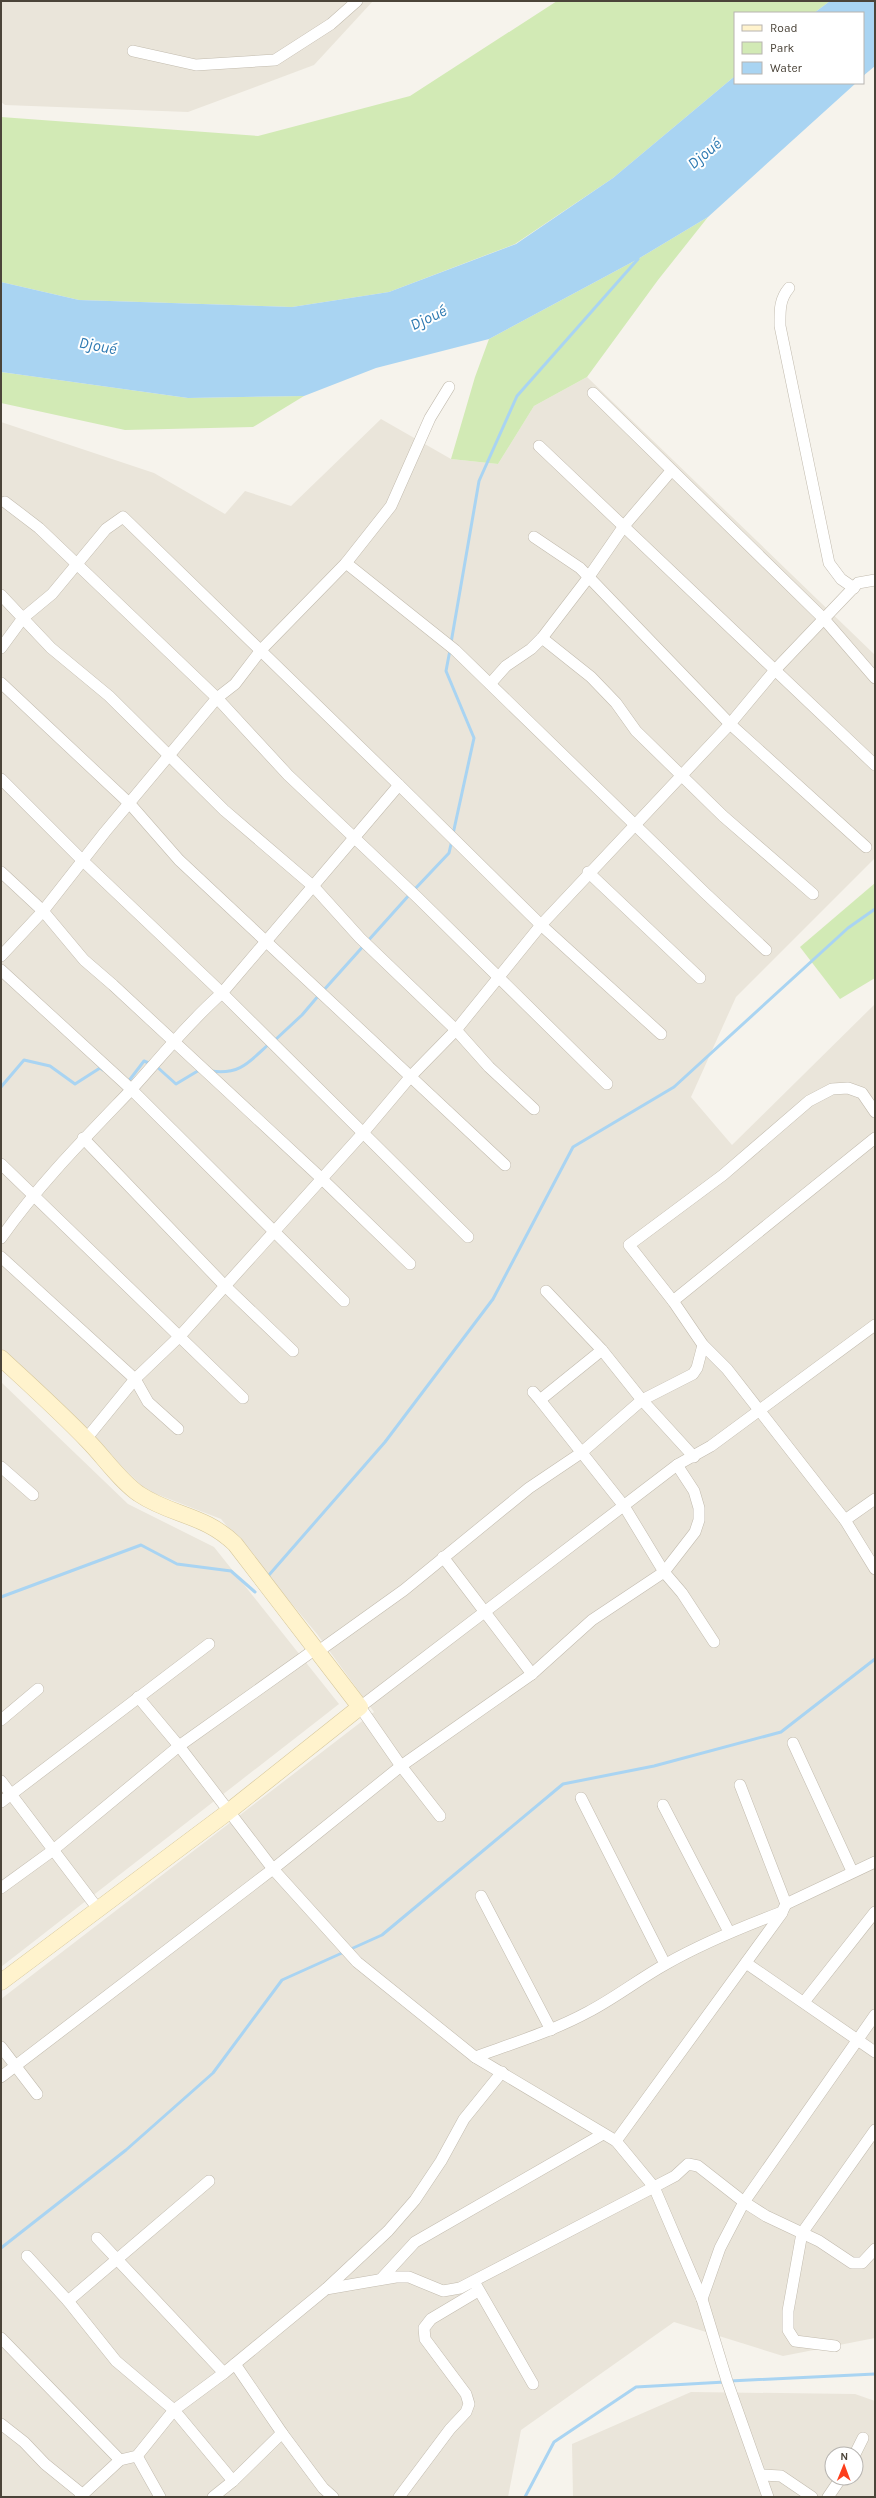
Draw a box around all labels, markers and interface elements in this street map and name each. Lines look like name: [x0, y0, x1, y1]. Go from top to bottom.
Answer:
legend: [734, 12, 864, 84]
text: Road: [770, 21, 798, 35]
text: Park: [770, 41, 795, 55]
text: Water: [770, 61, 803, 75]
water label: Djoué: [684, 134, 726, 173]
water label: Djoué: [407, 301, 450, 334]
water label: Djoué: [77, 333, 119, 359]
north arrow: [824, 2446, 864, 2486]
text: N: [840, 2450, 848, 2463]

